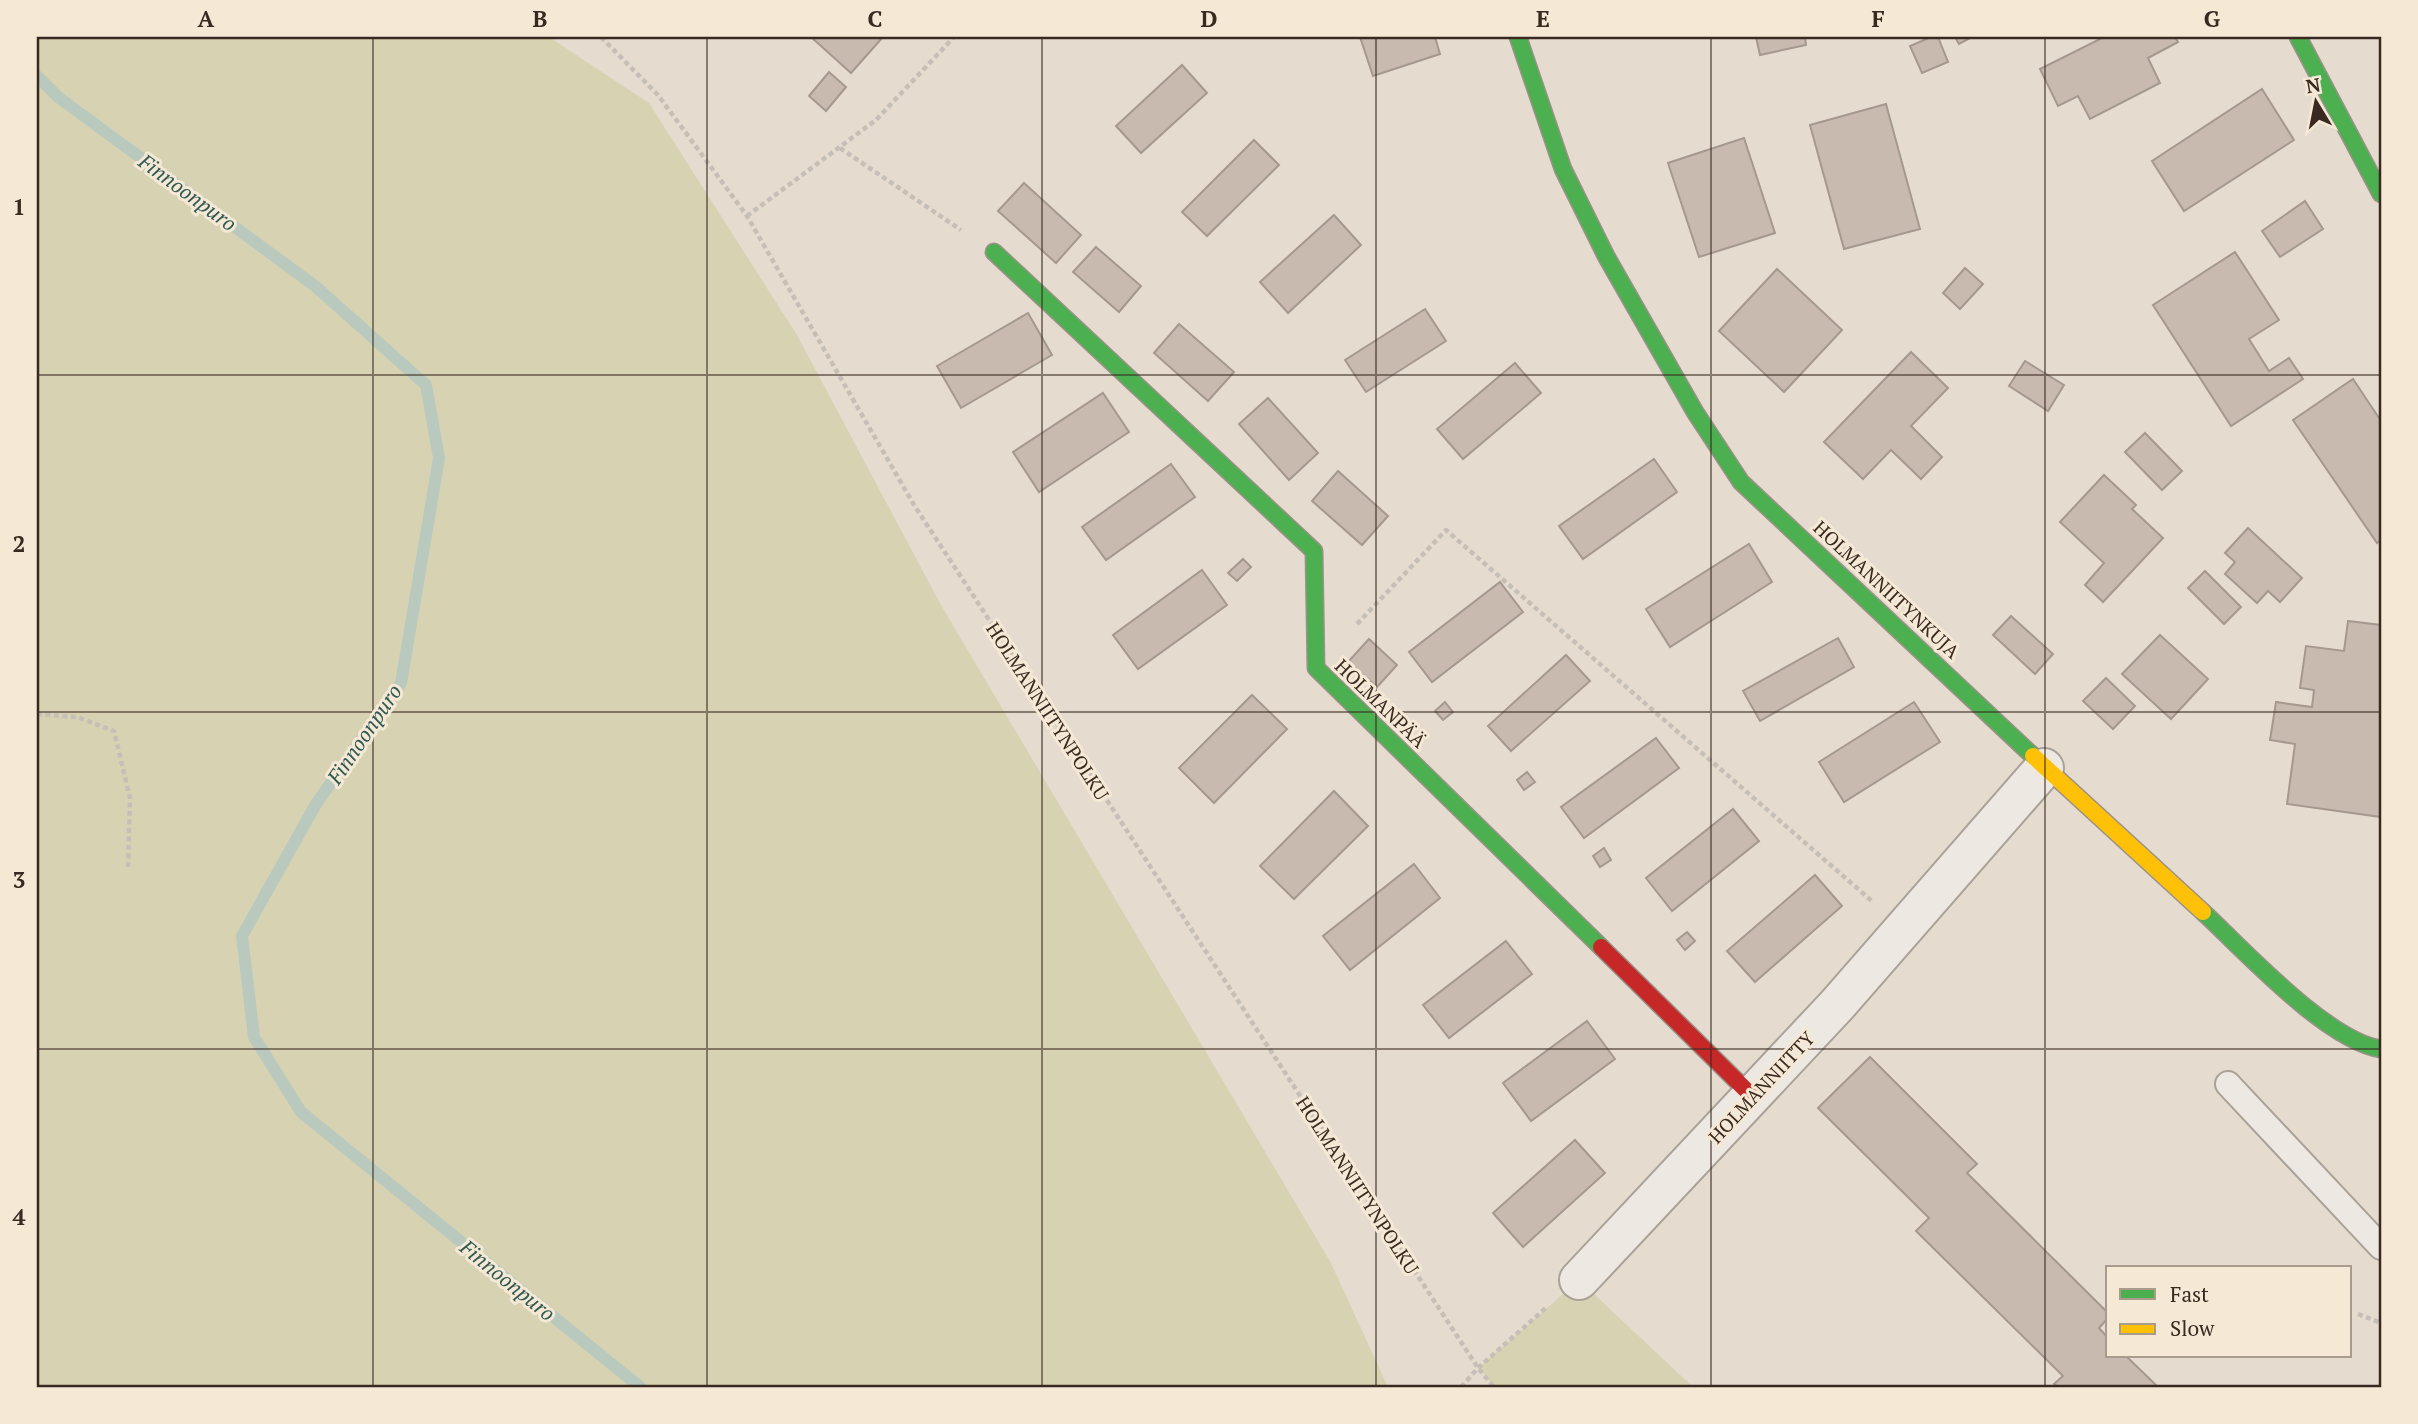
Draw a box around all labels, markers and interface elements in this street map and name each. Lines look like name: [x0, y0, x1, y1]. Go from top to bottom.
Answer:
text: A: [198, 3, 215, 34]
text: B: [533, 3, 548, 34]
text: C: [868, 3, 883, 34]
text: D: [1201, 3, 1218, 34]
text: E: [1536, 3, 1550, 34]
text: F: [1871, 3, 1885, 34]
text: G: [2204, 3, 2221, 34]
north arrow: [2282, 66, 2352, 136]
text: N: [2304, 71, 2323, 98]
water label: Finnoonpuro: [133, 146, 243, 237]
text: 1: [13, 191, 26, 222]
street label: HOLMANNIITYNKUJA: [1808, 515, 1966, 663]
text: 2: [13, 528, 26, 559]
street label: HOLMANNIITYNPOLKU: [981, 617, 1115, 805]
street label: HOLMANPÄÄ: [1330, 653, 1432, 753]
water label: Finnoonpuro: [320, 679, 408, 790]
text: 3: [13, 864, 26, 895]
street label: HOLMANNIITTY: [1703, 1025, 1820, 1148]
street label: HOLMANNIITYNPOLKU: [1291, 1091, 1425, 1279]
text: 4: [13, 1201, 26, 1232]
water label: Finnoonpuro: [454, 1232, 561, 1327]
legend: [2106, 1266, 2352, 1358]
text: Fast: [2170, 1280, 2209, 1308]
text: Slow: [2170, 1314, 2215, 1342]

